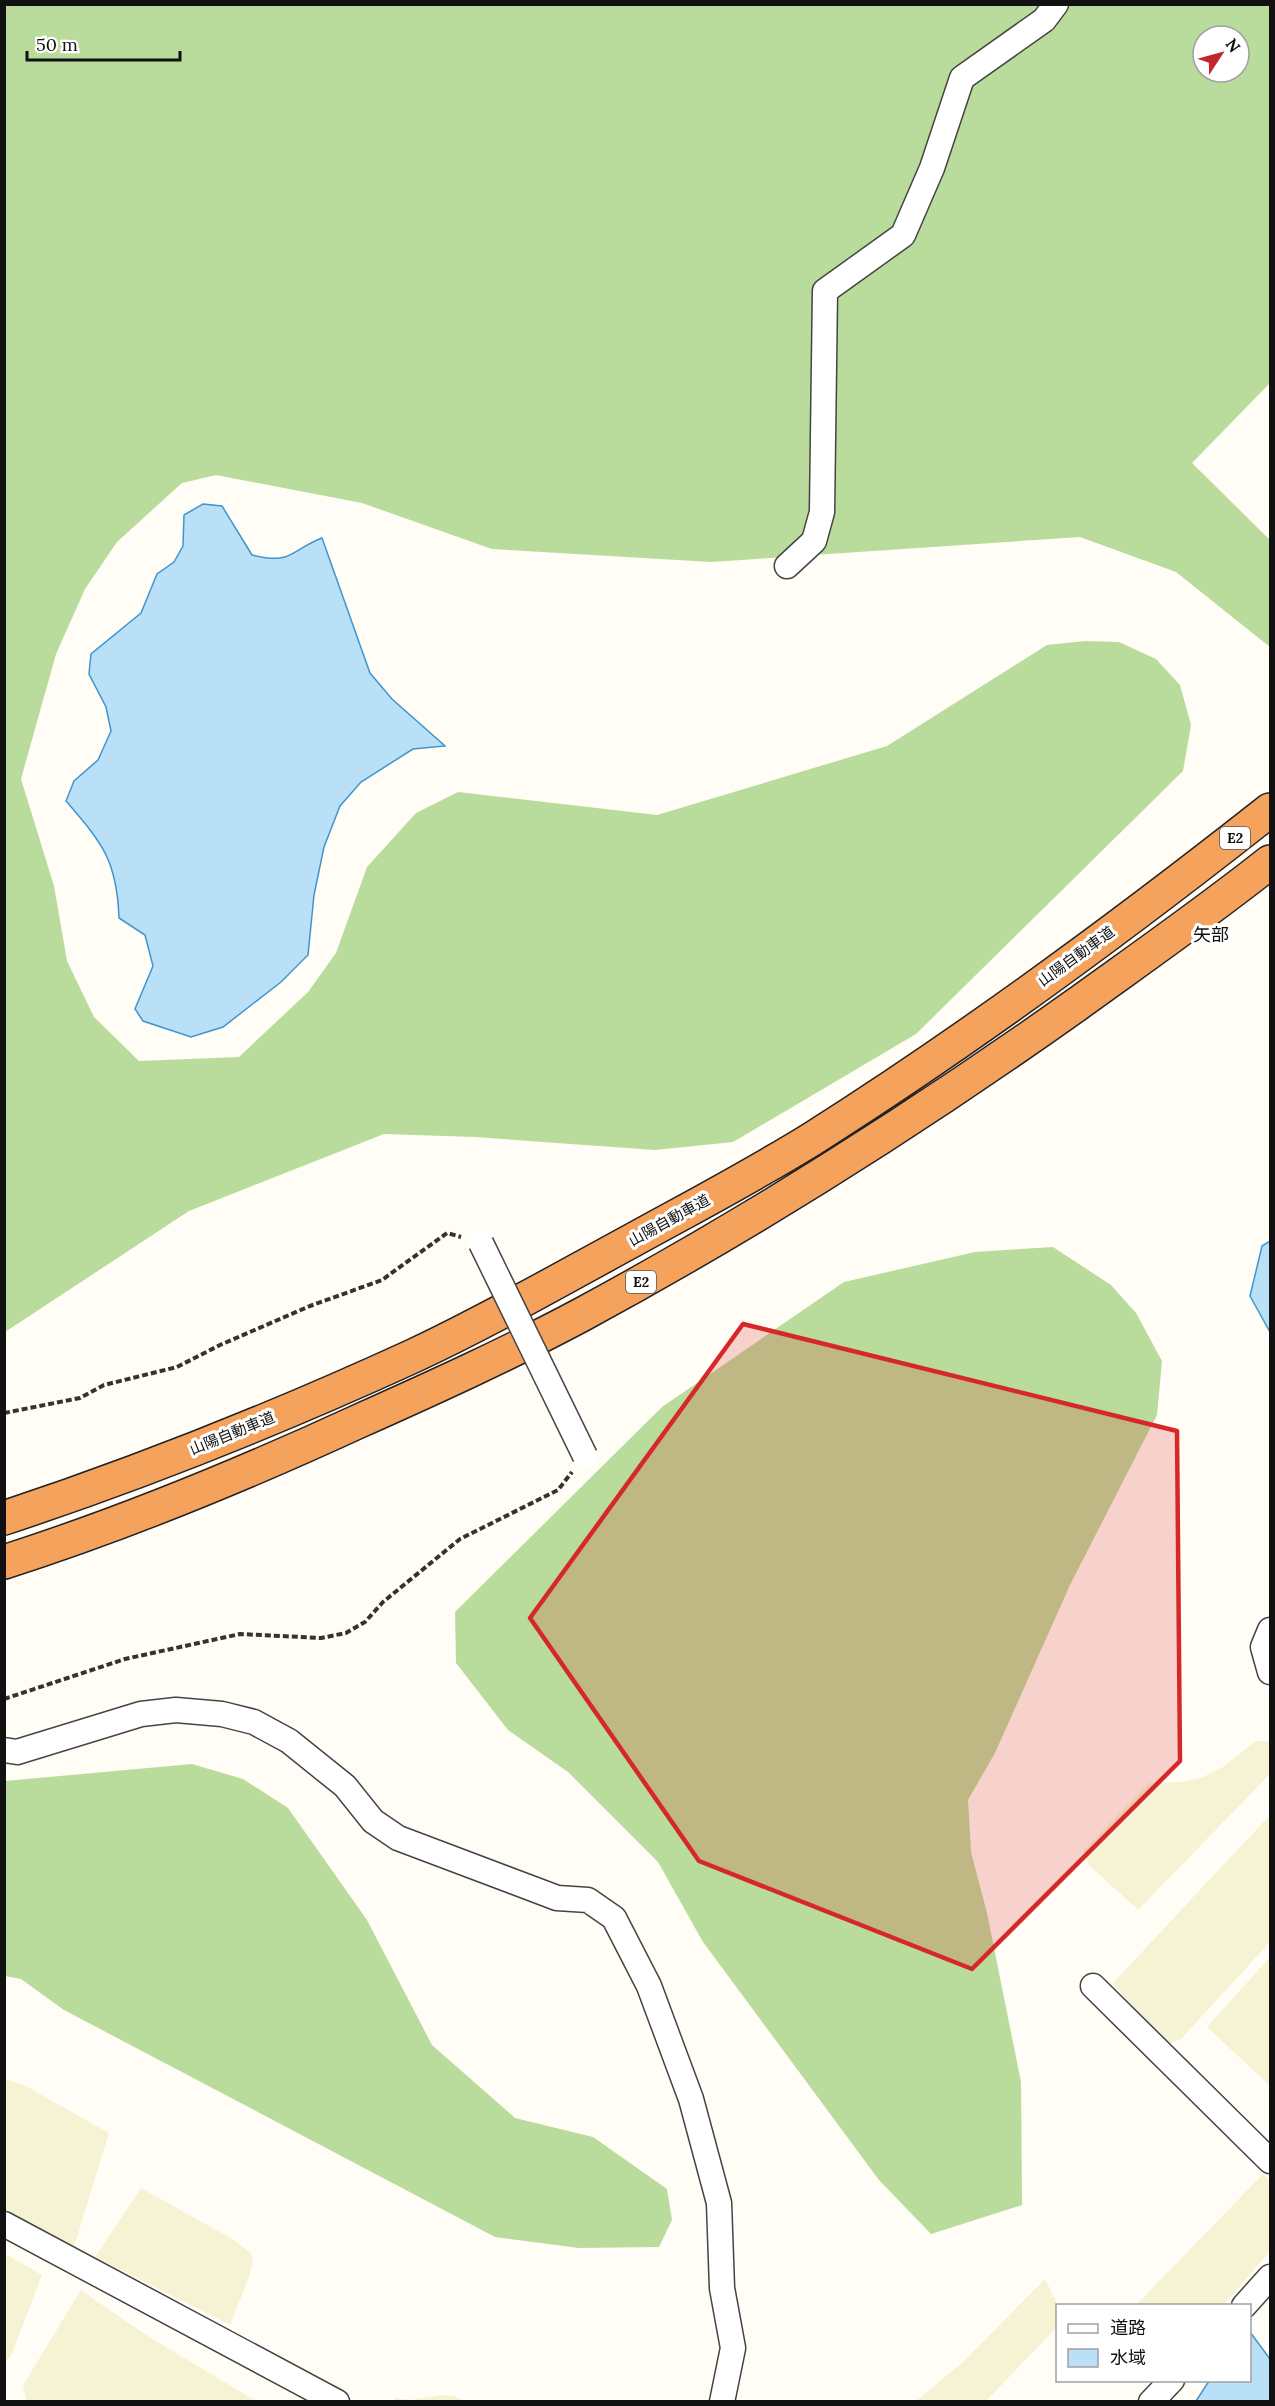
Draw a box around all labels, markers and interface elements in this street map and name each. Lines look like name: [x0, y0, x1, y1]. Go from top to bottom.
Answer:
scale bar: [27, 24, 180, 62]
north arrow: [1191, 24, 1251, 84]
text: 50 m: [36, 33, 78, 56]
text: N: [1221, 34, 1245, 56]
road number: E2: [1220, 827, 1250, 849]
street label: 山陽自動車道: [1034, 922, 1118, 990]
district label: 矢部: [1193, 923, 1229, 946]
street label: 山陽自動車道: [625, 1190, 713, 1250]
road number: E2: [626, 1271, 656, 1293]
street label: 山陽自動車道: [187, 1407, 277, 1459]
legend: [1056, 2304, 1251, 2382]
text: 道路: [1110, 2316, 1146, 2339]
text: 水域: [1110, 2346, 1146, 2369]

